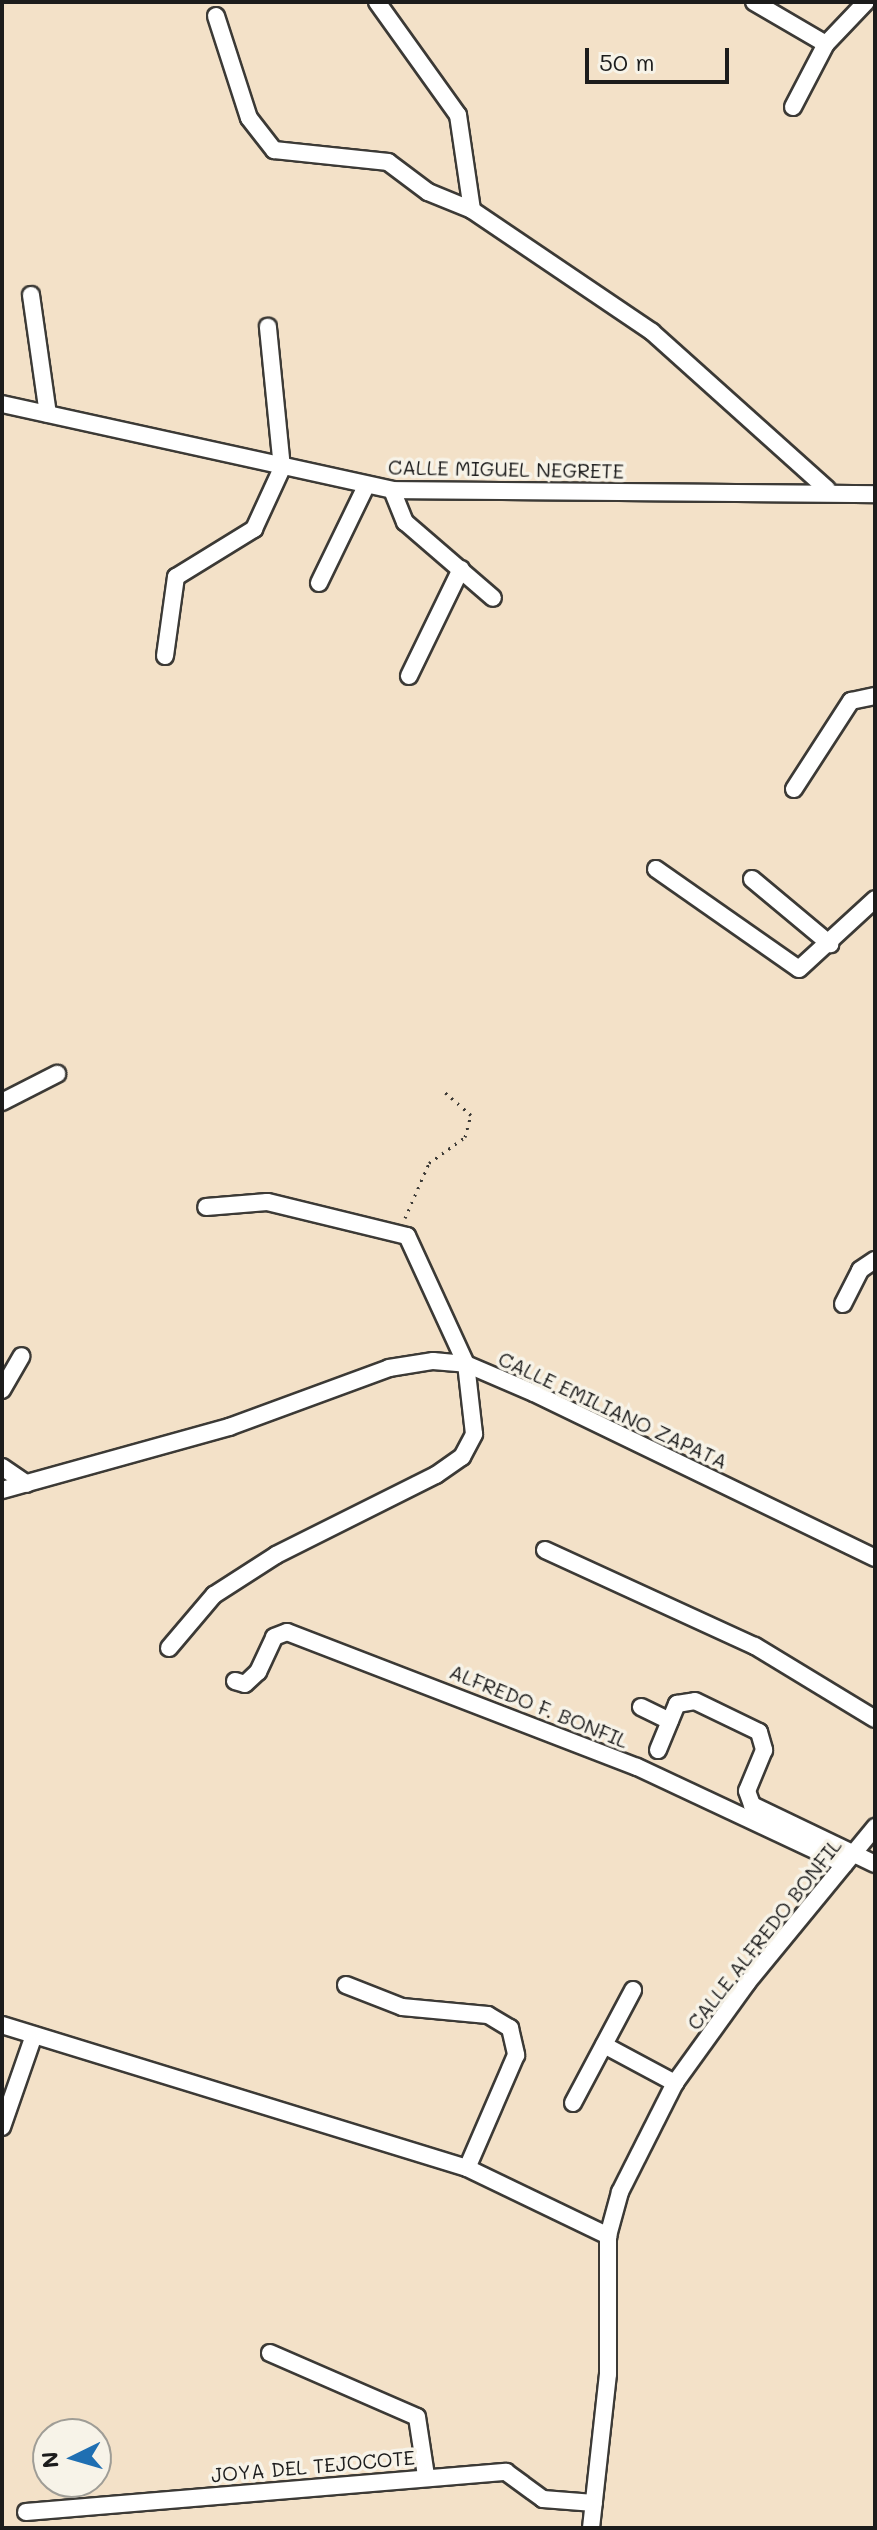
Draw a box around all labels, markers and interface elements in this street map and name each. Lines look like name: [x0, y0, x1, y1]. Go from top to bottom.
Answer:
scale bar: [589, 32, 733, 82]
text: 50 m: [599, 46, 655, 77]
street label: CALLE MIGUEL NEGRETE: [388, 455, 624, 483]
street label: CALLE EMILIANO ZAPATA: [495, 1346, 731, 1474]
street label: ALFREDO F. BONFIL: [446, 1659, 632, 1753]
street label: CALLE ALFREDO BONFIL: [682, 1834, 846, 2034]
north arrow: [32, 2418, 112, 2498]
street label: JOYA DEL TEJOCOTE: [210, 2445, 416, 2487]
text: N: [34, 2450, 65, 2470]

